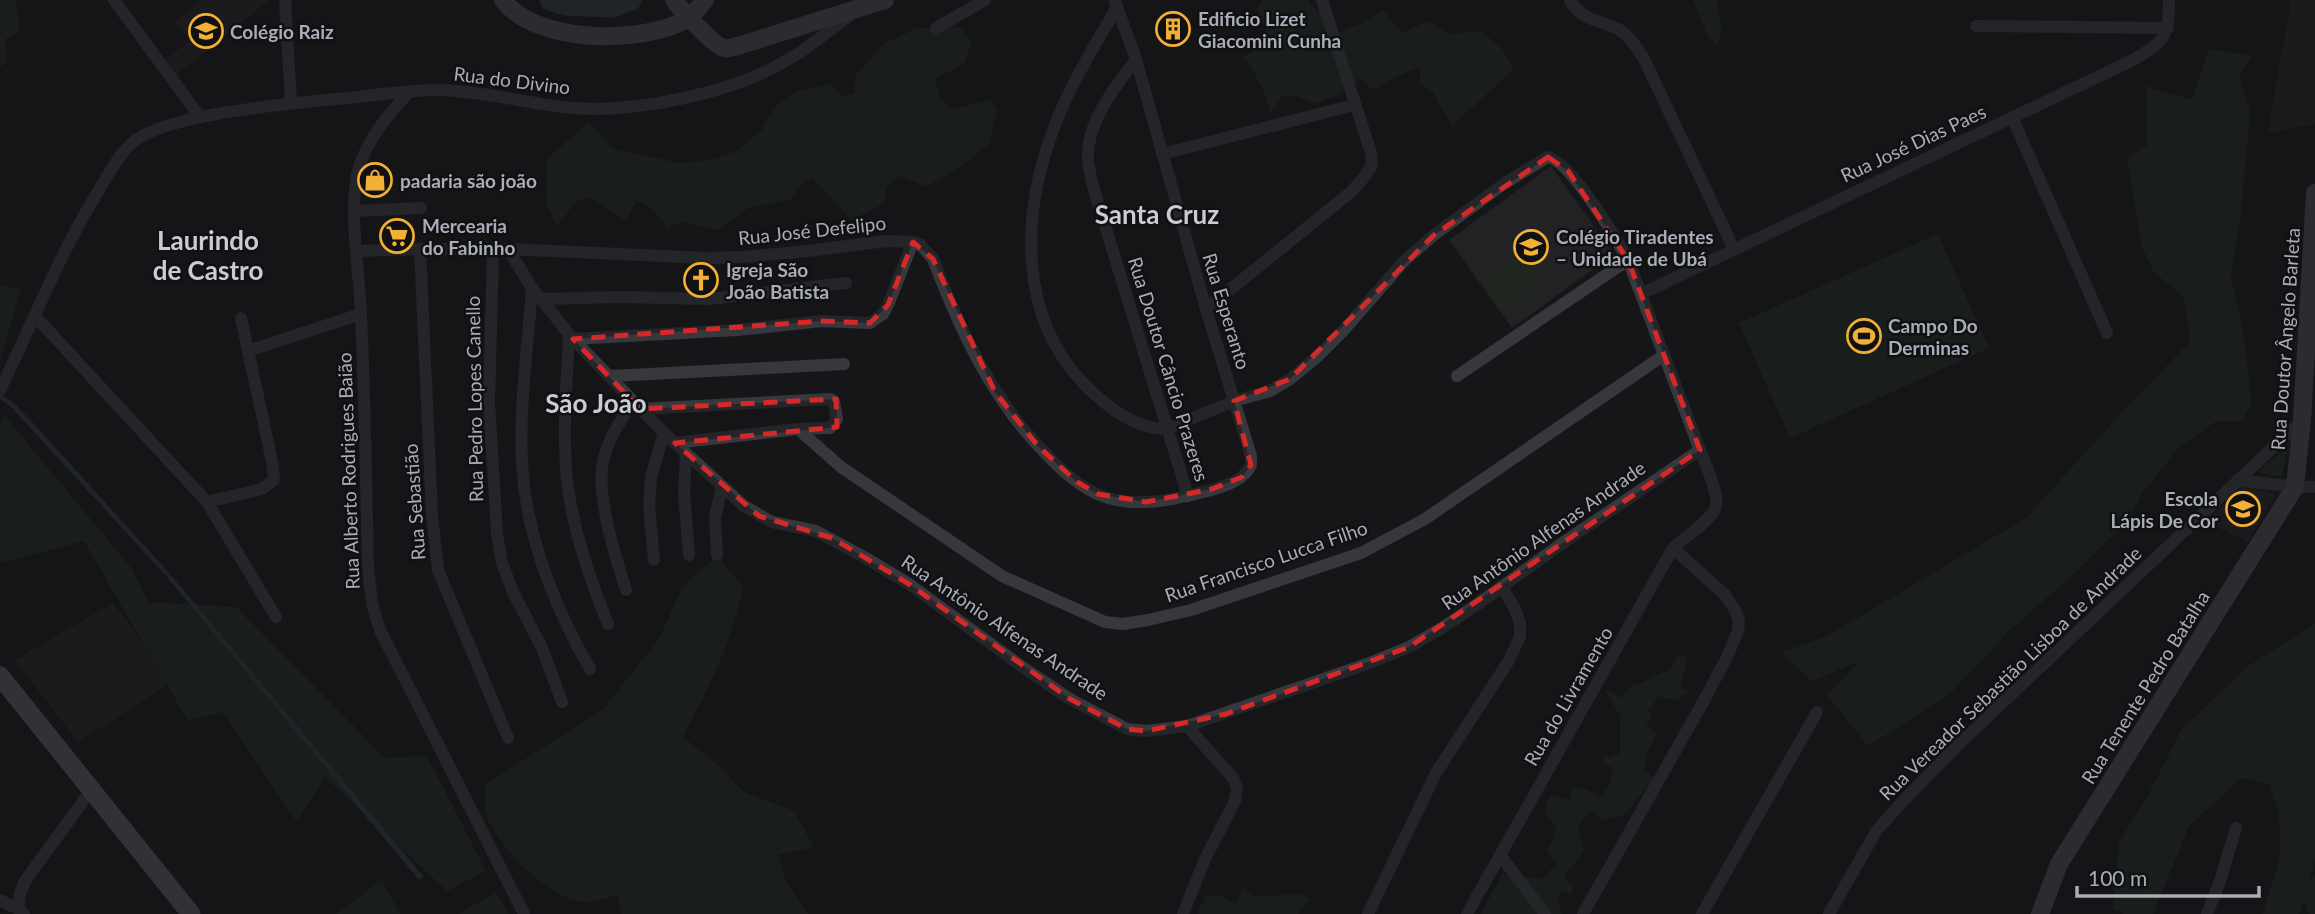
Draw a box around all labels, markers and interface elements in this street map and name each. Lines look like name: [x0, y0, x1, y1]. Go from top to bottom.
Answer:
place label: Edificio Lizet Giacomini Cunha: [1198, 7, 1341, 52]
building icon: Edificio Lizet Giacomini Cunha: [1154, 10, 1192, 48]
school or university icon: Colégio Raiz: [187, 12, 225, 50]
place label: Colégio Raiz: [230, 20, 334, 43]
street label: Rua do Divino: [452, 61, 572, 99]
street label: Rua José Dias Paes: [1837, 99, 1989, 187]
shop icon: padaria são joão: [356, 161, 394, 199]
place label: padaria são joão: [400, 169, 537, 192]
district label: Santa Cruz: [1095, 198, 1219, 230]
street label: Rua José Defelipo: [737, 211, 887, 249]
place label: Mercearia do Fabinho: [422, 214, 515, 259]
supermarket icon: Mercearia do Fabinho: [378, 217, 416, 255]
district label: Laurindo de Castro: [153, 224, 263, 286]
place label: Colégio Tiradentes – Unidade de Ubá: [1556, 225, 1714, 270]
street label: Rua Doutor Ângelo Barleta: [2266, 227, 2304, 451]
school or university icon: Colégio Tiradentes – Unidade de Ubá: [1512, 228, 1550, 266]
street label: Rua Esperanto: [1198, 250, 1256, 372]
street label: Rua Doutor Câncio Prazeres: [1124, 254, 1214, 484]
place label: Igreja São João Batista: [726, 258, 829, 303]
church icon: Igreja São João Batista: [682, 261, 720, 299]
street label: Rua Pedro Lopes Canello: [461, 296, 487, 502]
place label: Campo Do Derminas: [1888, 314, 1978, 359]
sports icon: Campo Do Derminas: [1845, 317, 1883, 355]
street label: Rua Alberto Rodrigues Baião: [332, 352, 364, 590]
district label: São João: [545, 387, 647, 419]
street label: Rua Sebastião: [398, 443, 430, 561]
street label: Rua Antônio Alfenas Andrade: [1437, 456, 1649, 614]
place label: Escola Lápis De Cor: [2110, 487, 2219, 532]
school or university icon: Escola Lápis De Cor: [2224, 490, 2262, 528]
street label: Rua Francisco Lucca Filho: [1162, 515, 1370, 607]
street label: Rua Vereador Sebastião Lisboa de Andrade: [1874, 541, 2146, 805]
street label: Rua Antônio Alfenas Andrade: [897, 549, 1113, 705]
street label: Rua Tenente Pedro Batalha: [2076, 586, 2214, 788]
street label: Rua do Livramento: [1519, 622, 1617, 770]
scale bar: [2077, 855, 2259, 899]
text: 100 m: [2088, 865, 2147, 890]

